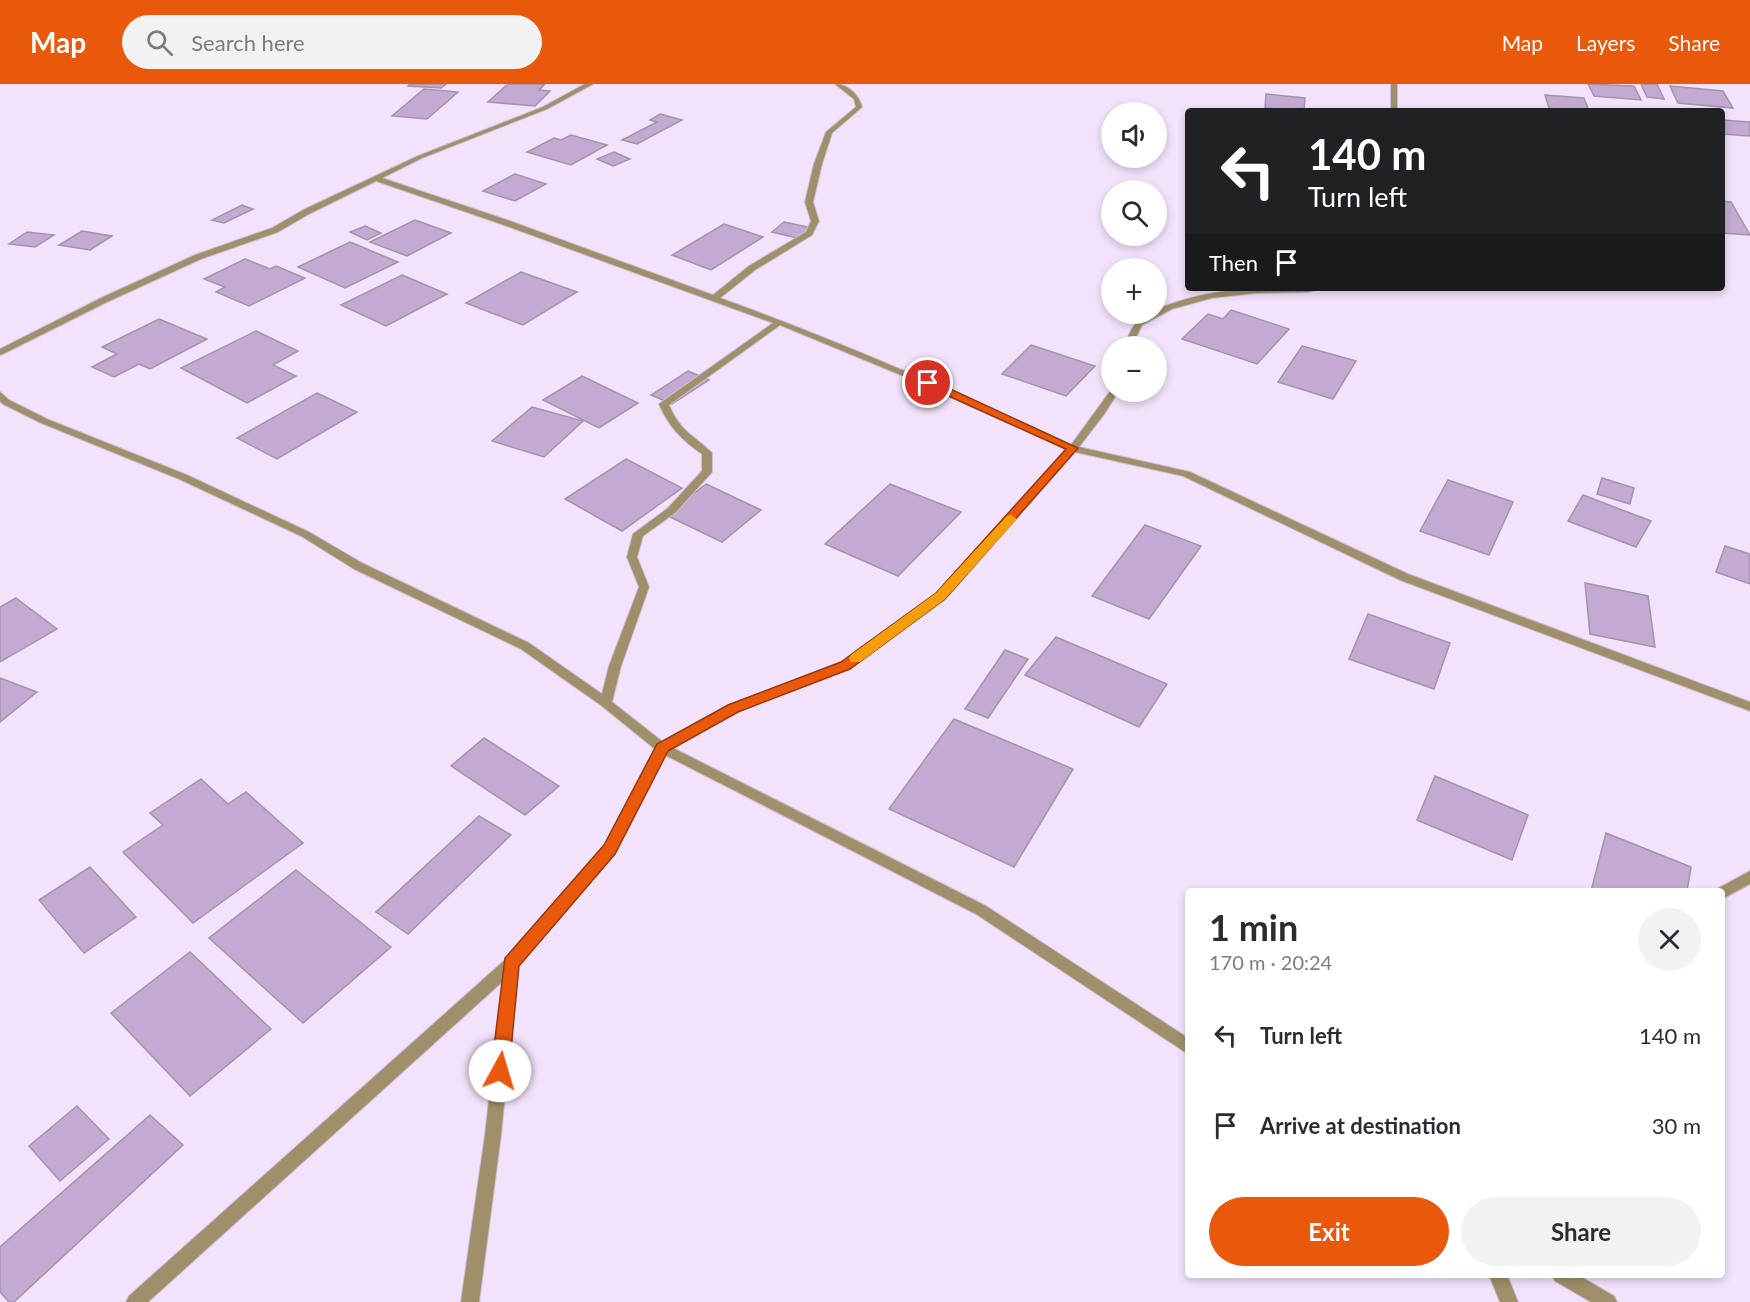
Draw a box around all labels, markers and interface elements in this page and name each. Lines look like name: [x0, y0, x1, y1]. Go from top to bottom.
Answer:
search box: [122, 15, 542, 69]
text: Map: [30, 25, 86, 59]
icon: search: [143, 26, 176, 59]
text: Search here: [191, 29, 305, 56]
text: Map: [1502, 30, 1543, 55]
text: Layers: [1576, 30, 1635, 55]
text: Share: [1668, 30, 1720, 55]
map controls: [1101, 102, 1167, 402]
button: sound: [1101, 102, 1167, 168]
text: 140 m: [1308, 129, 1426, 179]
icon: left: [1209, 132, 1287, 210]
button: search: [1101, 180, 1167, 246]
text: Turn left: [1308, 180, 1407, 213]
icon: arrive: [1270, 246, 1303, 279]
text: Then: [1209, 249, 1258, 276]
button: +: [1101, 258, 1167, 324]
button: −: [1101, 336, 1167, 402]
pin: [902, 357, 953, 408]
icon: arrive: [911, 366, 944, 399]
text: 1 min: [1209, 905, 1298, 949]
button: close: [1638, 908, 1701, 971]
text: 170 m · 20:24: [1209, 950, 1332, 974]
icon: left: [1209, 1019, 1242, 1052]
text: Turn left: [1260, 1022, 1342, 1049]
text: 140 m: [1639, 1022, 1701, 1049]
position arrow: [468, 1039, 532, 1103]
icon: arrive: [1209, 1109, 1242, 1142]
text: Arrive at destination: [1260, 1112, 1461, 1139]
text: 30 m: [1652, 1112, 1701, 1139]
button: Exit: [1209, 1197, 1449, 1266]
button: Share: [1461, 1197, 1701, 1266]

